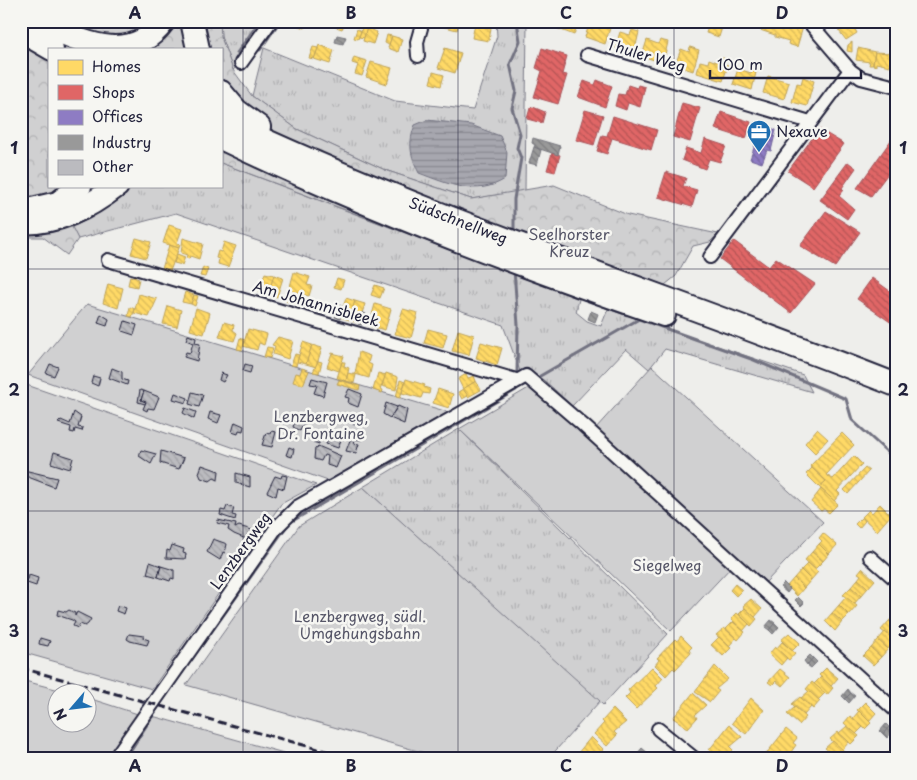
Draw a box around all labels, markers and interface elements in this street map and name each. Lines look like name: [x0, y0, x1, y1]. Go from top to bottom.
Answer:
text: A: [129, 0, 142, 24]
text: B: [346, 0, 357, 24]
text: C: [560, 0, 572, 24]
text: D: [776, 0, 788, 24]
street label: Thuler Weg: [604, 32, 689, 77]
legend: [48, 48, 222, 188]
scale bar: [710, 48, 861, 80]
text: 100 m: [717, 52, 763, 75]
text: Homes: [92, 54, 141, 77]
text: Shops: [92, 80, 135, 103]
text: Offices: [92, 104, 143, 127]
office icon: Nexave: [746, 119, 772, 153]
place label: Nexave: [776, 119, 828, 142]
text: Industry: [92, 130, 151, 153]
text: 1: [10, 135, 18, 159]
text: 1: [899, 135, 907, 159]
text: Other: [92, 154, 133, 177]
street label: Südschnellweg: [406, 190, 511, 249]
park label: Seelhorster Kreuz: [528, 222, 610, 262]
street label: Am Johannisbleek: [250, 273, 383, 332]
text: 2: [8, 377, 20, 401]
text: 2: [897, 377, 909, 401]
park label: Lenzbergweg, Dr. Fontaine: [273, 404, 369, 444]
street label: Lenzbergweg: [204, 506, 276, 594]
park label: Siegelweg: [632, 553, 702, 576]
park label: Lenzbergweg, südl. Umgehungsbahn: [294, 604, 426, 644]
text: 3: [9, 618, 19, 642]
text: 3: [898, 618, 908, 642]
north arrow: [48, 682, 98, 732]
text: N: [48, 705, 72, 724]
text: A: [129, 753, 142, 777]
text: B: [346, 753, 357, 777]
text: C: [560, 753, 572, 777]
text: D: [776, 753, 788, 777]

